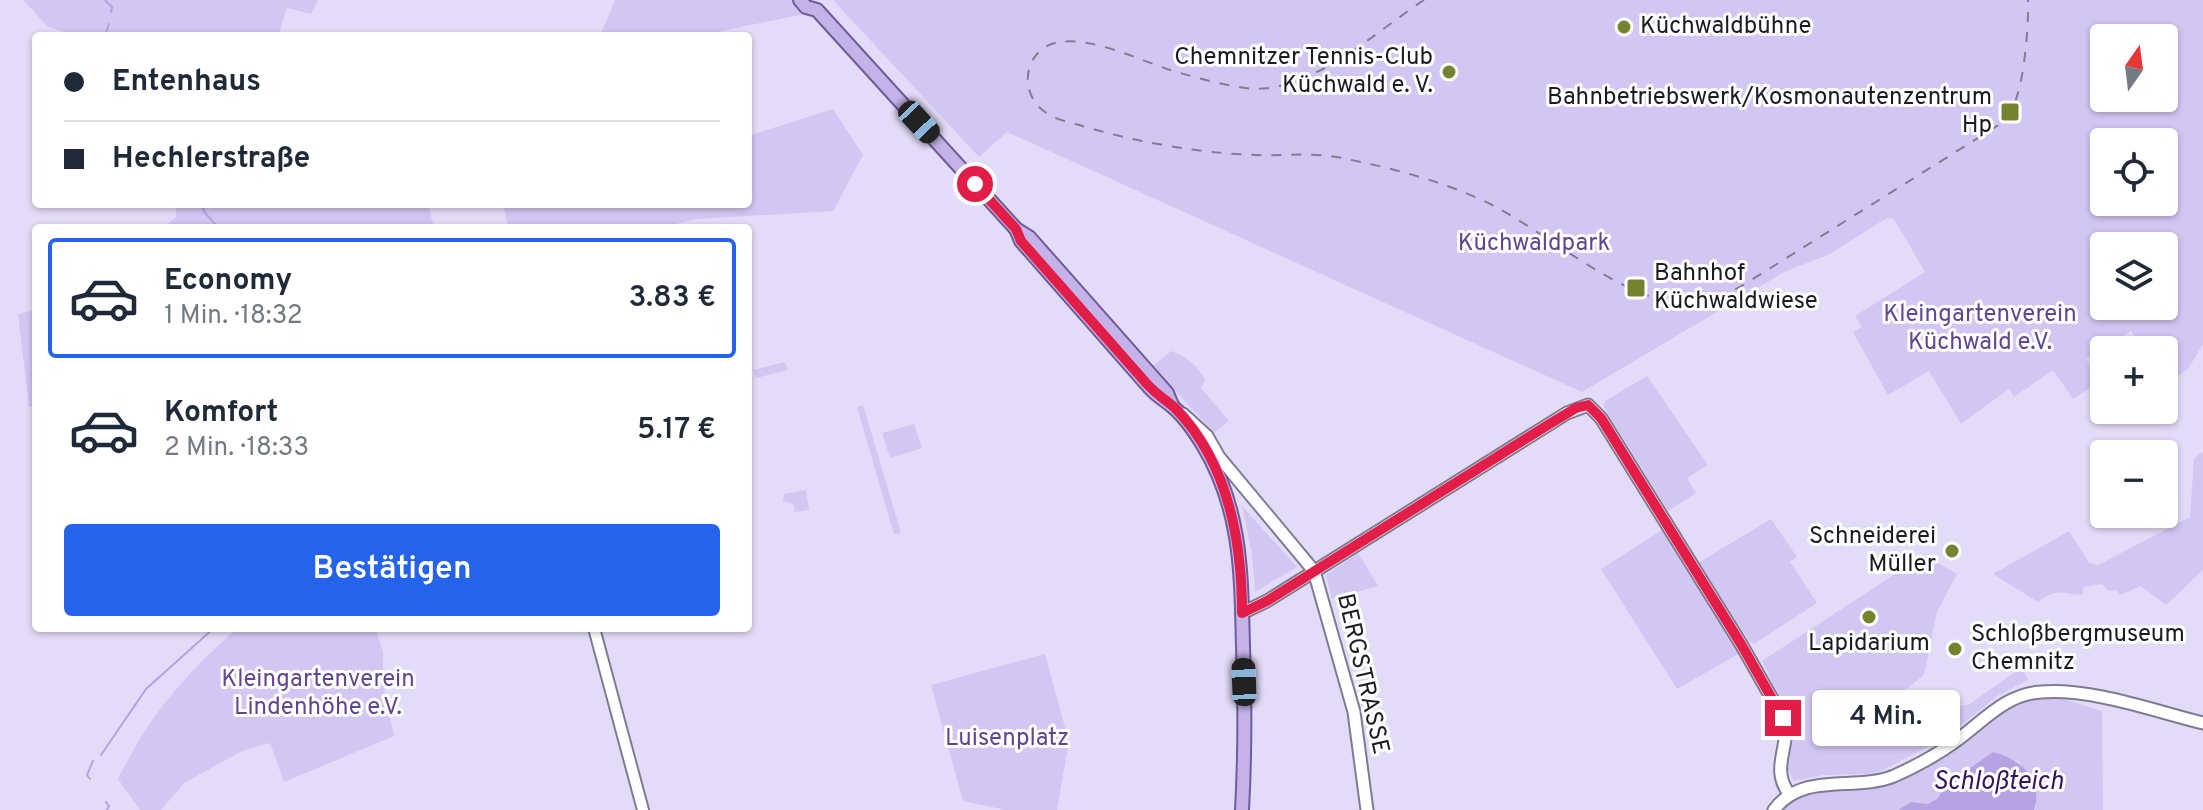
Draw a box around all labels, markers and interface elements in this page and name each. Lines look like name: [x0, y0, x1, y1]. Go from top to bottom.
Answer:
place label: Küchwaldbühne: [1640, 12, 1811, 42]
marker: Küchwaldbühne: [1615, 18, 1633, 36]
north arrow: [2090, 24, 2178, 112]
map controls: [2090, 24, 2178, 528]
place label: Chemnitzer Tennis-Club Küchwald e. V.: [1174, 43, 1433, 101]
marker: Chemnitzer Tennis-Club Küchwald e. V.: [1440, 63, 1458, 81]
text: Entenhaus: [112, 64, 261, 101]
place label: Bahnbetriebswerk/Kosmonautenzentrum Hp: [1547, 83, 1992, 141]
car: [894, 96, 944, 148]
marker: Bahnbetriebswerk/Kosmonautenzentrum Hp: [1999, 101, 2021, 123]
button: locate: [2090, 128, 2178, 216]
text: Hechlerstraße: [112, 141, 310, 178]
route start: [957, 166, 993, 202]
park label: Küchwaldpark: [1458, 229, 1610, 259]
button: layers: [2090, 232, 2178, 320]
place label: Bahnhof Küchwaldwiese: [1654, 259, 1818, 317]
icon: car: [68, 262, 140, 334]
text: Economy: [164, 263, 292, 300]
marker: Bahnhof Küchwaldwiese: [1625, 277, 1647, 299]
text: 3.83 €: [628, 280, 716, 317]
text: 1 Min. · 18:32: [164, 300, 303, 333]
park label: Kleingartenverein Küchwald e.V.: [1883, 300, 2077, 358]
button: +: [2090, 336, 2178, 424]
icon: car: [68, 394, 140, 466]
text: Komfort: [164, 395, 278, 432]
text: 5.17 €: [637, 412, 716, 449]
text: 2 Min. · 18:33: [164, 432, 309, 465]
button: −: [2090, 440, 2178, 528]
place label: Schneiderei Müller: [1809, 522, 1936, 580]
button: Bestätigen: [64, 524, 720, 616]
marker: Schneiderei Müller: [1943, 542, 1961, 560]
street label: BERGSTRASSE: [1329, 591, 1395, 757]
marker: Lapidarium: [1860, 608, 1878, 626]
place label: Schloßbergmuseum Chemnitz: [1971, 620, 2185, 678]
place label: Lapidarium: [1808, 629, 1930, 659]
marker: Schloßbergmuseum Chemnitz: [1946, 640, 1964, 658]
car: [1231, 658, 1257, 706]
park label: Kleingartenverein Lindenhöhe e.V.: [221, 665, 415, 723]
callout: 4 Min.: [1811, 690, 1959, 746]
route end: [1765, 700, 1801, 736]
text: 4 Min.: [1850, 701, 1922, 734]
park label: Luisenplatz: [945, 724, 1069, 754]
water label: Schloßteich: [1933, 766, 2063, 799]

